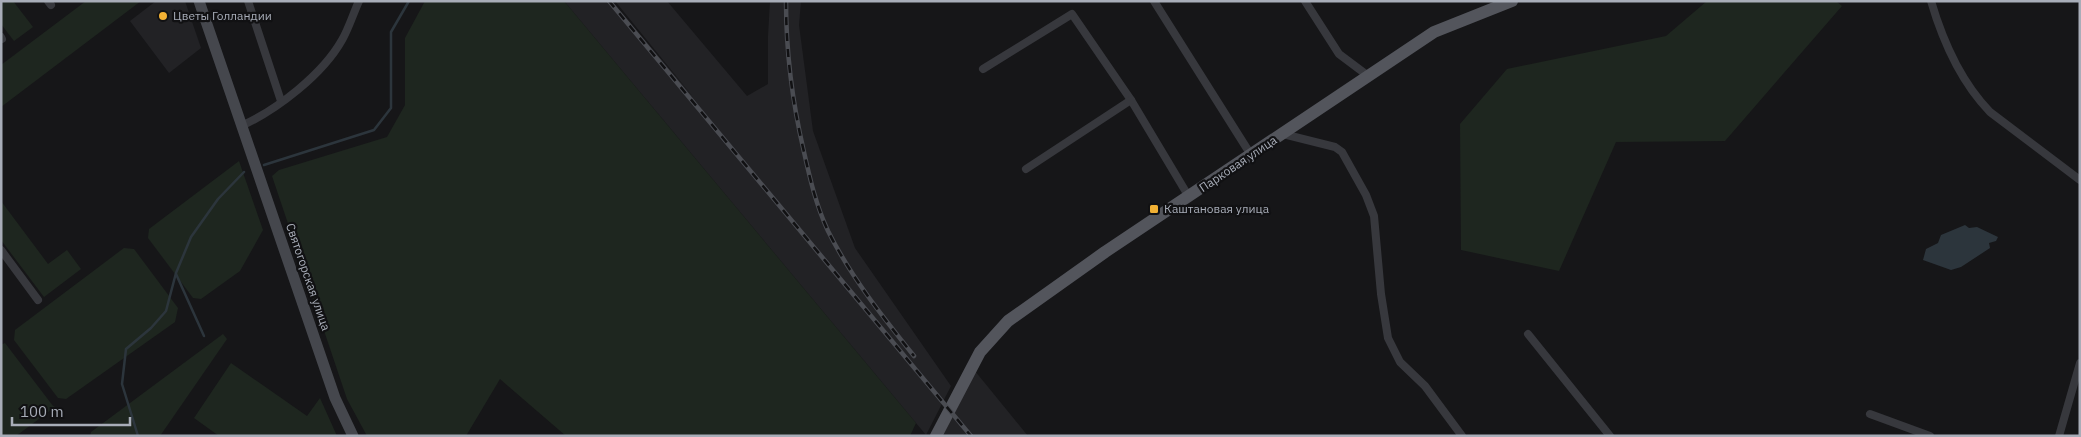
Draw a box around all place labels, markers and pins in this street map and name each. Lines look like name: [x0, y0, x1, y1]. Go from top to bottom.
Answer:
place label: Цветы Голландии: [173, 8, 272, 23]
marker: Цветы Голландии: [157, 10, 169, 22]
place label: Каштановая улица: [1164, 201, 1270, 216]
marker: Каштановая улица: [1148, 203, 1160, 215]

